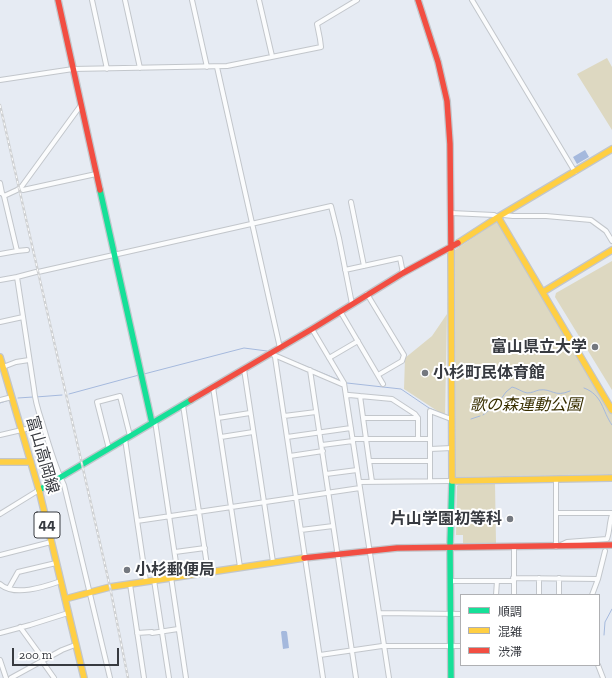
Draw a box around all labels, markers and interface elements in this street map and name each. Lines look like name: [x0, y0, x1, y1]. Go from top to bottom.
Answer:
place label: 富山県立大学: [491, 337, 587, 357]
marker: 富山県立大学: [590, 342, 600, 352]
place label: 小杉町民体育館: [433, 363, 545, 383]
marker: 小杉町民体育館: [420, 368, 430, 378]
park label: 歌の森運動公園: [470, 395, 582, 415]
street label: 富山高岡線: [22, 414, 62, 496]
place label: 片山学園初等科: [390, 509, 502, 529]
road number: 44: [34, 512, 60, 538]
marker: 片山学園初等科: [505, 514, 515, 524]
place label: 小杉郵便局: [135, 560, 215, 580]
marker: 小杉郵便局: [122, 565, 132, 575]
legend: [460, 594, 600, 666]
text: 順調: [498, 605, 522, 619]
text: 混雑: [498, 625, 522, 639]
scale bar: [14, 640, 121, 666]
text: 渋滞: [498, 645, 522, 659]
text: 200 m: [19, 648, 52, 662]

